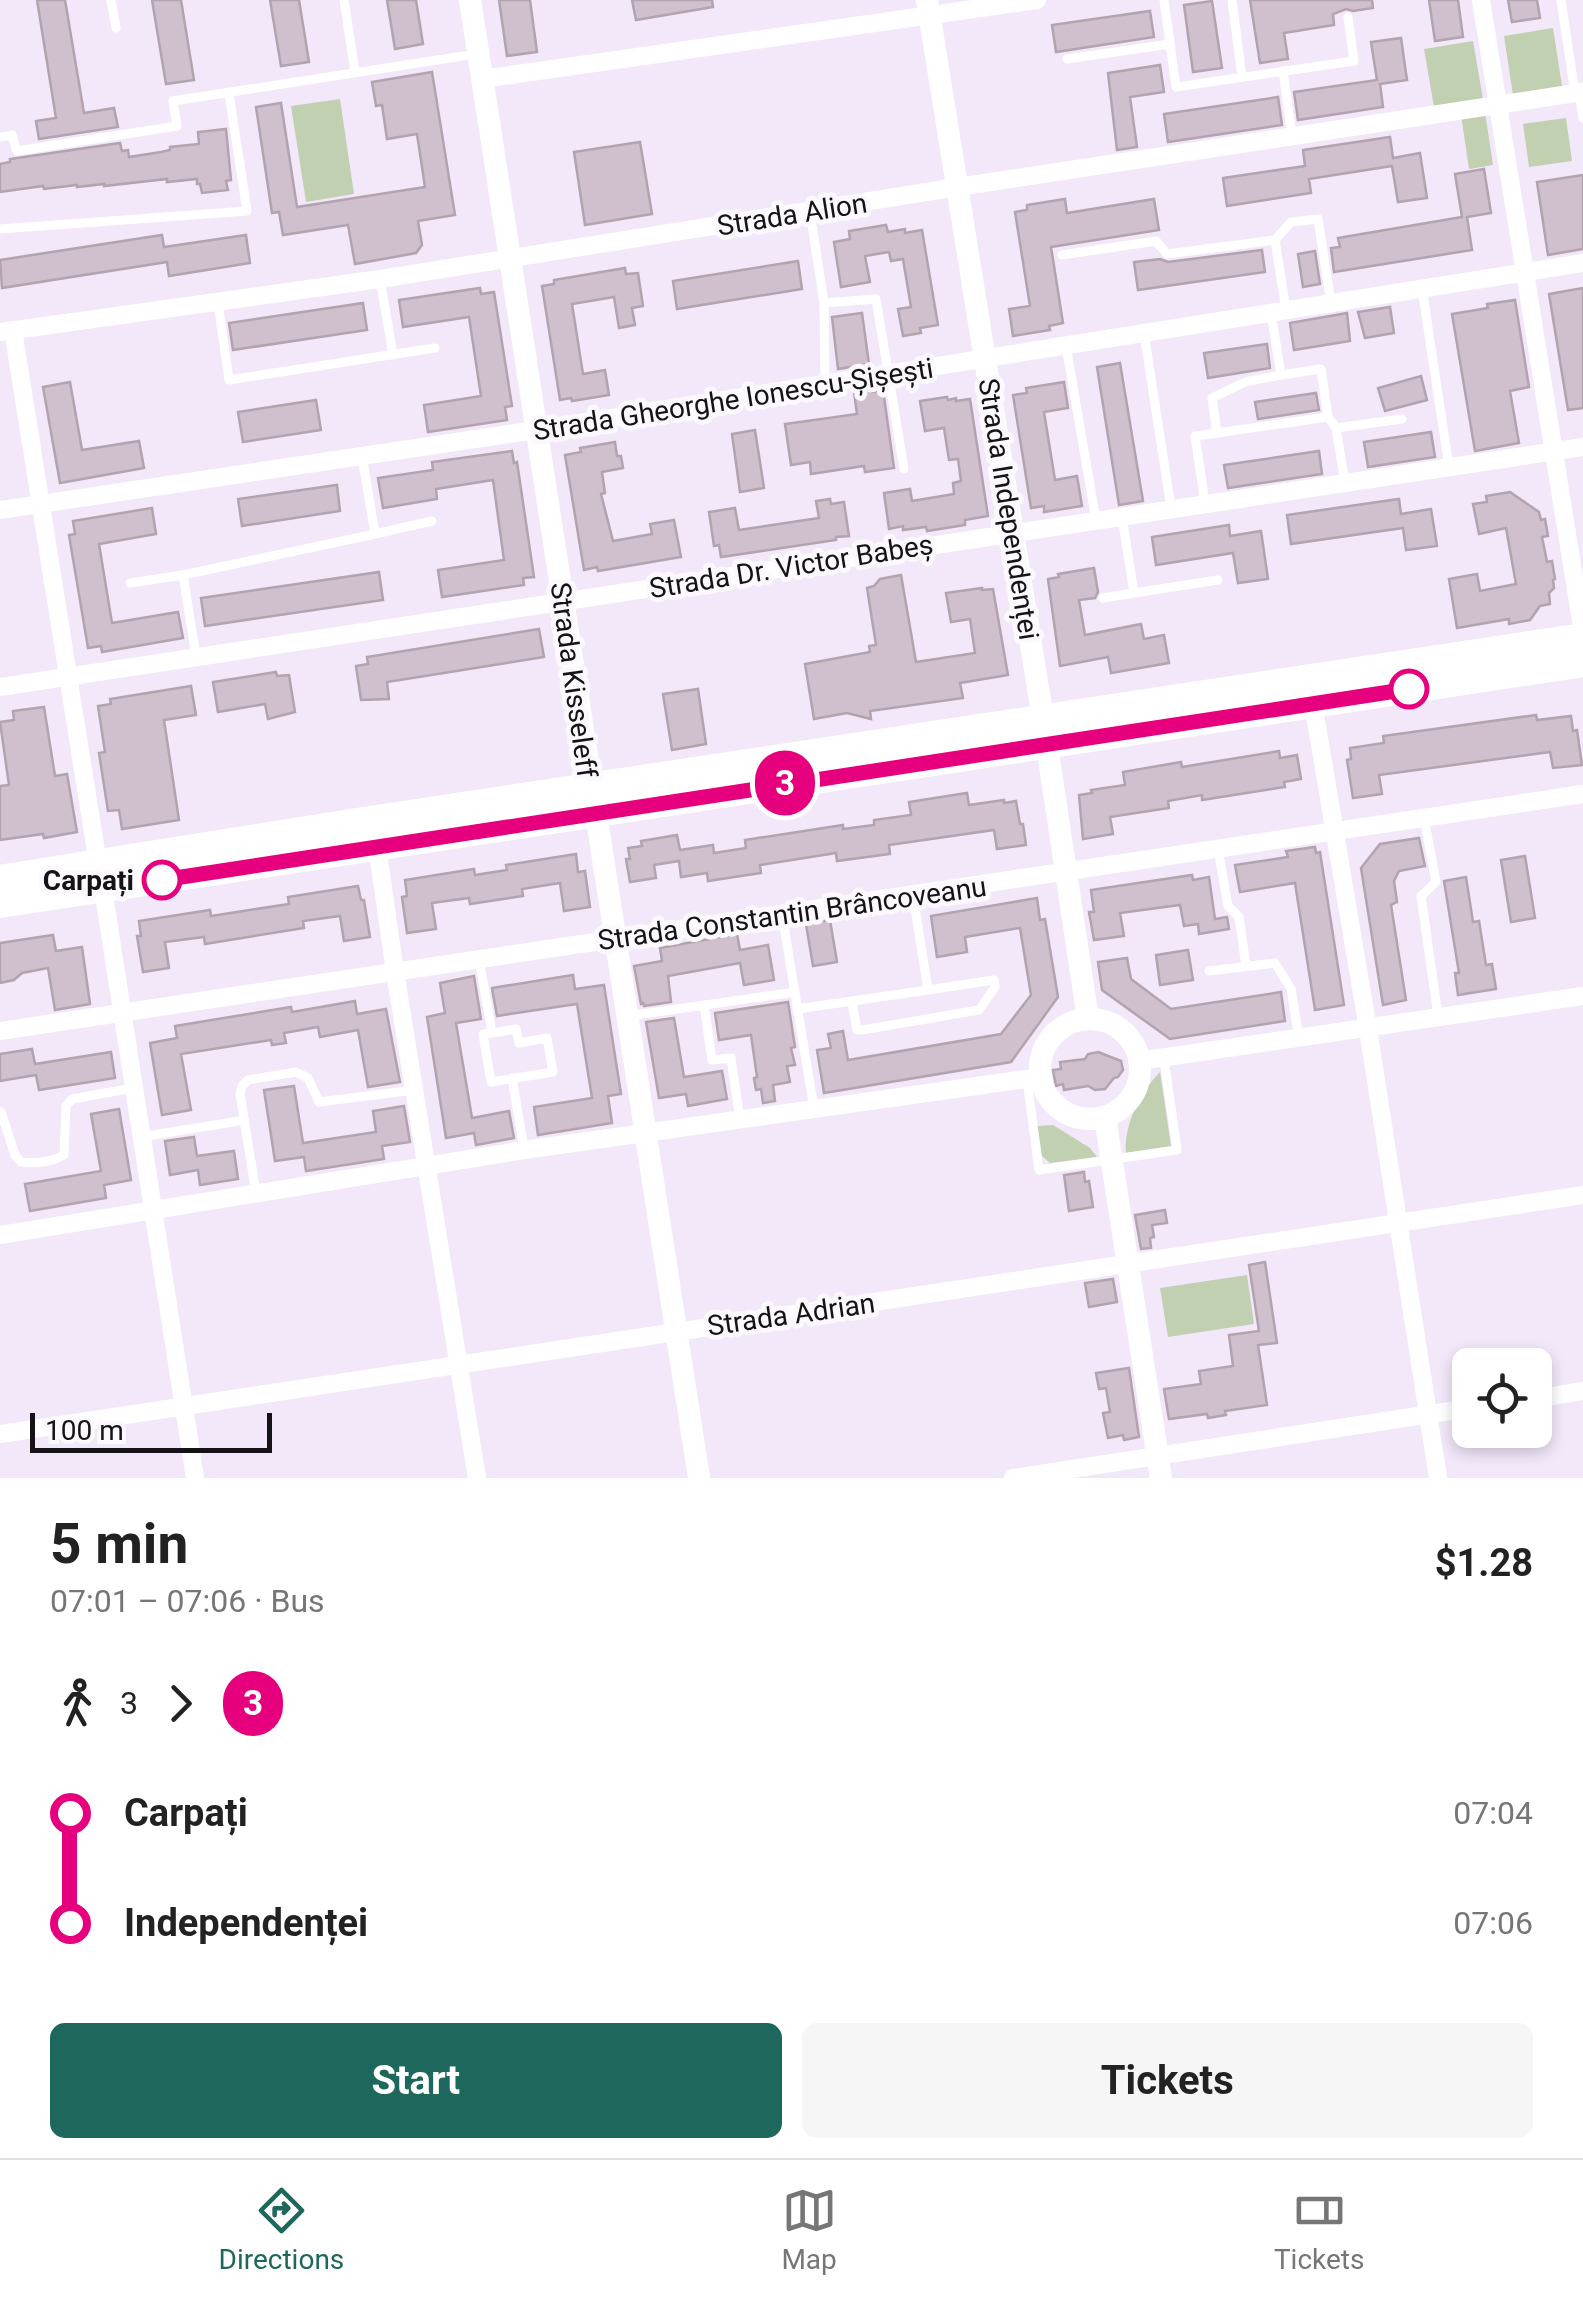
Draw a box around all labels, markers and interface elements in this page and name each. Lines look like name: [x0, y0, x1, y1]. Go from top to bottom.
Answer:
street label: Strada Alion: [715, 186, 869, 243]
street label: Strada Gheorghe Ionescu-Șișești: [531, 352, 936, 447]
street label: Strada Independenței: [972, 376, 1045, 642]
street label: Strada Dr. Victor Babeș: [647, 528, 935, 605]
street label: Strada Kisseleff: [543, 580, 604, 780]
unlabelled marker: [1390, 670, 1428, 708]
line badge: 3: [752, 750, 818, 816]
text: 3: [775, 763, 795, 804]
marker: Carpați: [143, 861, 181, 899]
place label: Carpați: [43, 864, 134, 897]
street label: Strada Constantin Brâncoveanu: [596, 870, 989, 957]
street label: Strada Adrian: [705, 1286, 877, 1343]
map controls: [1452, 1348, 1552, 1448]
button: locate: [1452, 1348, 1552, 1448]
scale bar: [30, 1408, 272, 1452]
text: 100 m: [45, 1414, 124, 1447]
text: 5 min: [50, 1512, 188, 1576]
text: $1.28: [1435, 1541, 1533, 1585]
text: 07:01 – 07:06 · Bus: [50, 1582, 325, 1620]
icon: walk: [50, 1676, 105, 1731]
icon: forward: [153, 1676, 208, 1731]
text: 3: [243, 1683, 263, 1724]
text: 3: [120, 1684, 138, 1722]
text: Carpați: [124, 1791, 248, 1835]
text: 07:04: [1453, 1794, 1533, 1832]
text: Independenței: [124, 1901, 368, 1945]
text: 07:06: [1453, 1904, 1533, 1942]
button: Start: [50, 2023, 782, 2138]
button: Tickets: [802, 2023, 1533, 2138]
tab: Directions: [219, 2183, 344, 2276]
tab: Map: [781, 2183, 837, 2276]
tab: Tickets: [1274, 2183, 1364, 2276]

